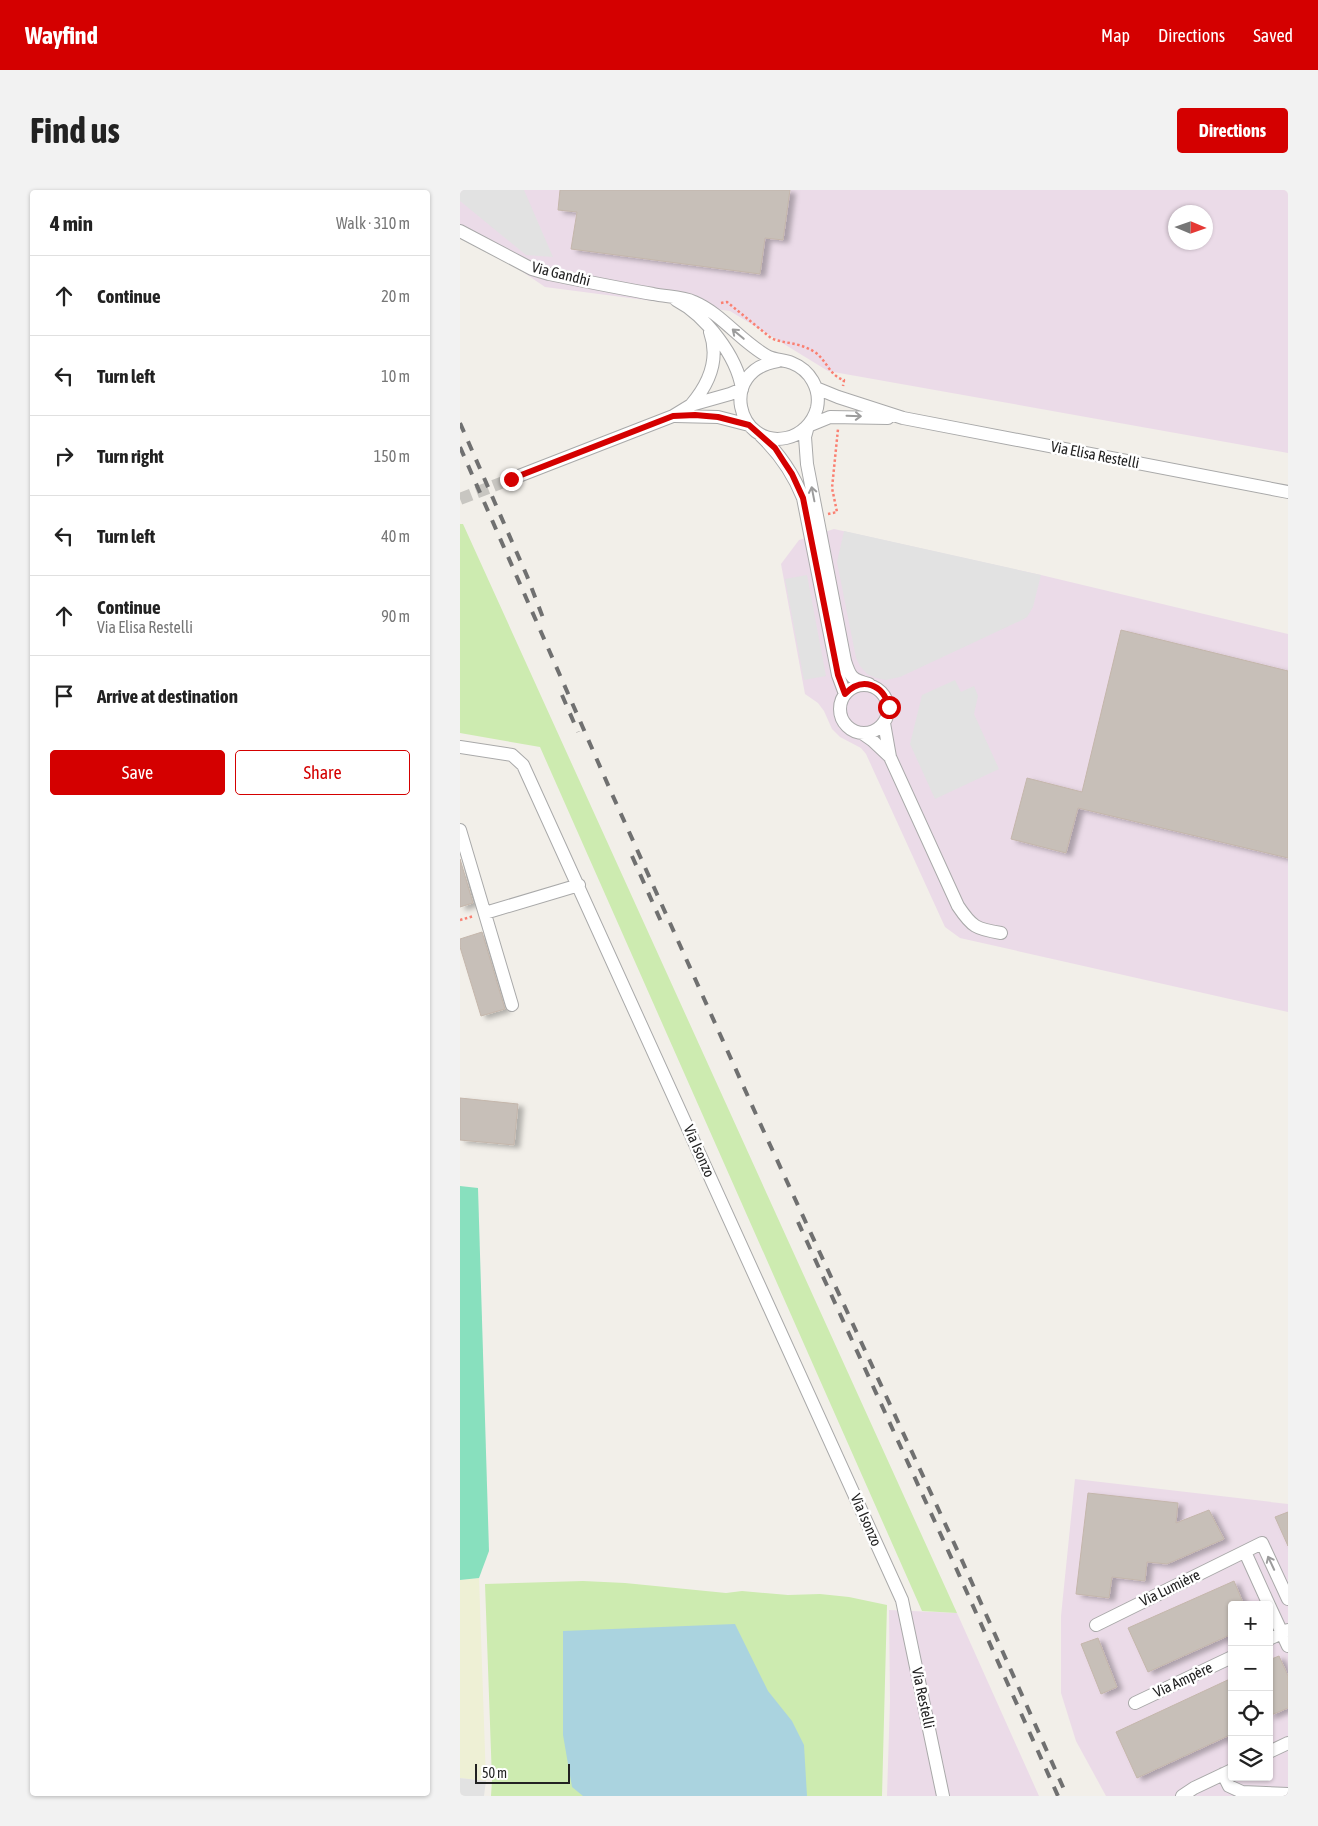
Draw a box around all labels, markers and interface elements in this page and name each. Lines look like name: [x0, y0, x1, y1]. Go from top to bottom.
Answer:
text: Wayfind: [25, 22, 98, 49]
text: Map: [1101, 25, 1130, 46]
text: Directions: [1158, 25, 1225, 46]
text: Saved: [1253, 25, 1293, 46]
button: Directions: [1177, 108, 1288, 153]
text: Find us: [30, 110, 120, 150]
north arrow: [1168, 205, 1213, 250]
text: 4 min: [50, 211, 93, 235]
text: Walk · 310 m: [336, 214, 410, 232]
street label: Via Gandhi: [530, 258, 592, 289]
icon: ahead: [50, 282, 78, 310]
text: Continue: [97, 285, 161, 307]
text: 20 m: [381, 287, 410, 305]
one-way arrow: [732, 328, 745, 339]
icon: left: [50, 362, 78, 390]
text: Turn left: [97, 365, 155, 387]
text: 10 m: [381, 367, 410, 385]
one-way arrow: [846, 412, 862, 421]
street label: Via Elisa Restelli: [1049, 438, 1141, 471]
icon: right: [50, 442, 78, 470]
text: Turn right: [97, 445, 164, 467]
text: 150 m: [374, 447, 410, 465]
route end: [500, 468, 523, 491]
one-way arrow: [808, 486, 817, 502]
icon: left: [50, 522, 78, 550]
text: Turn left: [97, 525, 155, 547]
text: 40 m: [381, 527, 410, 545]
text: Continue: [97, 596, 161, 618]
icon: ahead: [50, 602, 78, 630]
text: 90 m: [381, 607, 410, 625]
text: Via Elisa Restelli: [97, 618, 193, 636]
icon: arrive: [50, 682, 78, 710]
text: Arrive at destination: [97, 685, 238, 707]
route start: [878, 696, 901, 719]
button: Save: [50, 750, 225, 795]
button: Share: [235, 750, 410, 795]
street label: Via Isonzo: [680, 1122, 719, 1180]
street label: Via Isonzo: [847, 1491, 886, 1549]
one-way arrow: [1266, 1556, 1276, 1571]
street label: Via Lumière: [1137, 1566, 1203, 1609]
map controls: [1228, 1601, 1273, 1781]
button: +: [1228, 1601, 1273, 1646]
button: −: [1228, 1646, 1273, 1691]
street label: Via Ampère: [1151, 1658, 1215, 1701]
street label: Via Restelli: [909, 1666, 938, 1730]
button: locate: [1228, 1691, 1273, 1736]
button: layers: [1228, 1736, 1273, 1781]
scale bar: [475, 1761, 570, 1784]
text: 50 m: [482, 1765, 507, 1781]

